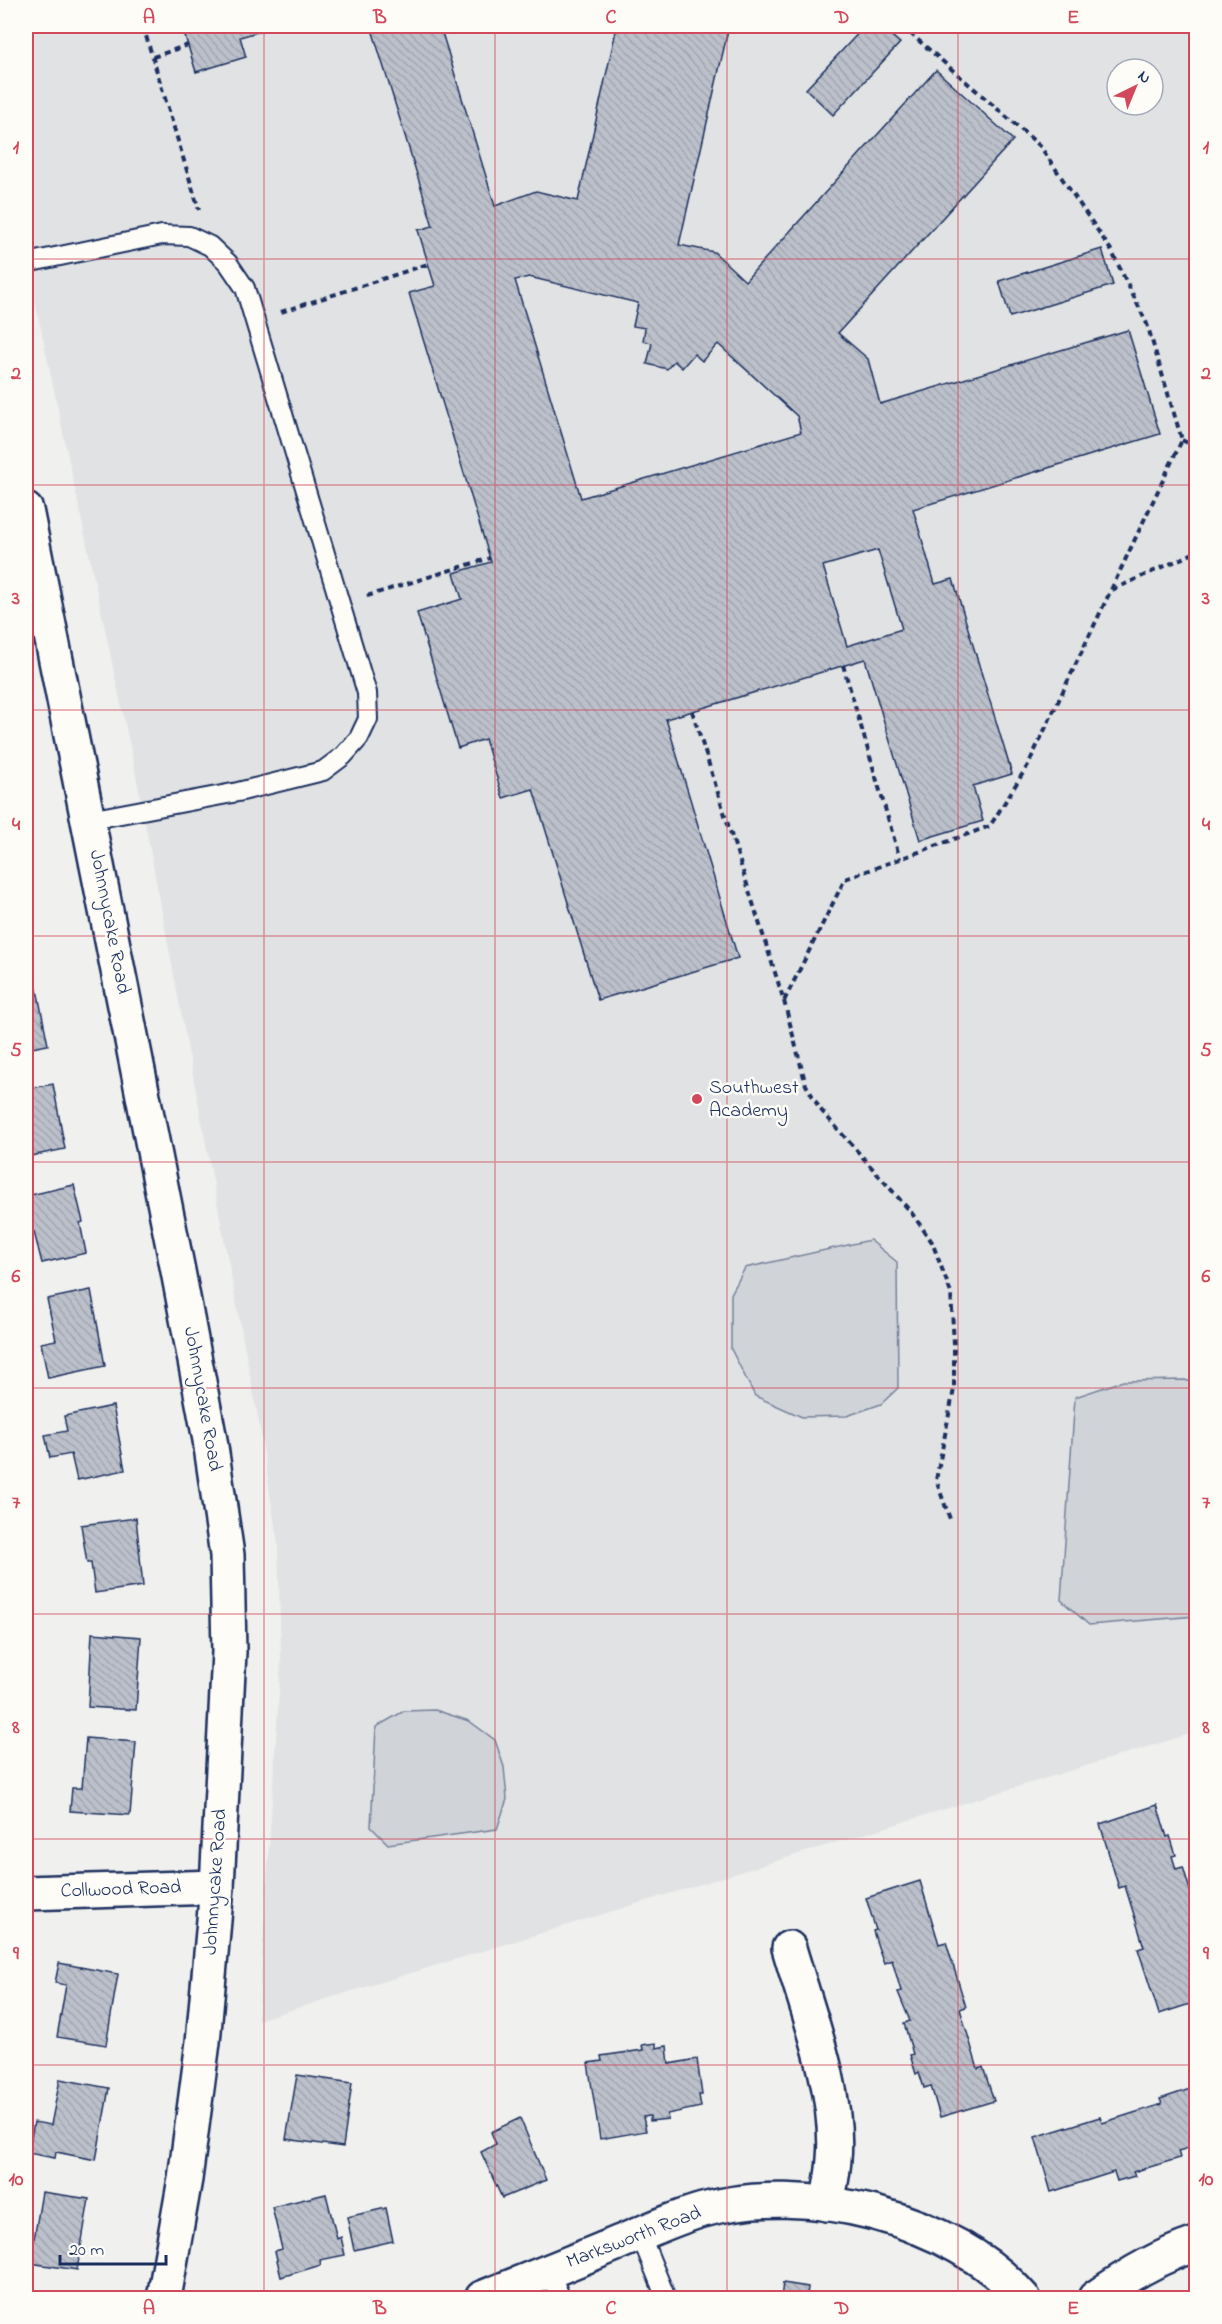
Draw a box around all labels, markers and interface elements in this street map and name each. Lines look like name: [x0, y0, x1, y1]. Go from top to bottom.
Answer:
text: A: [143, 4, 155, 33]
text: B: [372, 4, 387, 33]
text: C: [606, 4, 617, 33]
text: D: [834, 4, 849, 33]
text: E: [1067, 4, 1079, 33]
north arrow: [1105, 57, 1165, 117]
text: N: [1132, 65, 1156, 90]
text: 1: [13, 134, 20, 163]
text: 1: [1203, 134, 1210, 163]
text: 2: [10, 360, 21, 389]
text: 2: [1200, 360, 1211, 389]
text: 3: [11, 585, 20, 614]
text: 3: [1201, 585, 1210, 614]
text: 4: [12, 811, 21, 840]
text: 4: [1202, 811, 1211, 840]
street label: Johnnycake Road: [81, 847, 137, 997]
text: 5: [10, 1037, 22, 1066]
text: 5: [1200, 1037, 1212, 1066]
place label: Southwest Academy: [709, 1074, 799, 1126]
marker: Southwest Academy: [690, 1092, 704, 1106]
text: 6: [12, 1263, 21, 1292]
text: 6: [1202, 1263, 1211, 1292]
street label: Johnnycake Road: [175, 1324, 229, 1474]
text: 7: [12, 1489, 21, 1518]
text: 7: [1202, 1489, 1211, 1518]
text: 8: [11, 1714, 20, 1743]
text: 8: [1201, 1714, 1210, 1743]
street label: Johnnycake Road: [196, 1808, 236, 1956]
street label: Collwood Road: [60, 1873, 182, 1907]
text: 9: [12, 1940, 20, 1969]
text: 9: [1202, 1940, 1210, 1969]
text: 10: [9, 2166, 24, 2195]
text: 10: [1199, 2166, 1214, 2195]
street label: Marksworth Road: [562, 2199, 706, 2277]
scale bar: [60, 2228, 166, 2266]
text: 20 m: [69, 2238, 104, 2264]
text: A: [143, 2295, 155, 2324]
text: B: [372, 2295, 387, 2324]
text: C: [606, 2295, 617, 2324]
text: D: [834, 2295, 849, 2324]
text: E: [1067, 2295, 1079, 2324]

